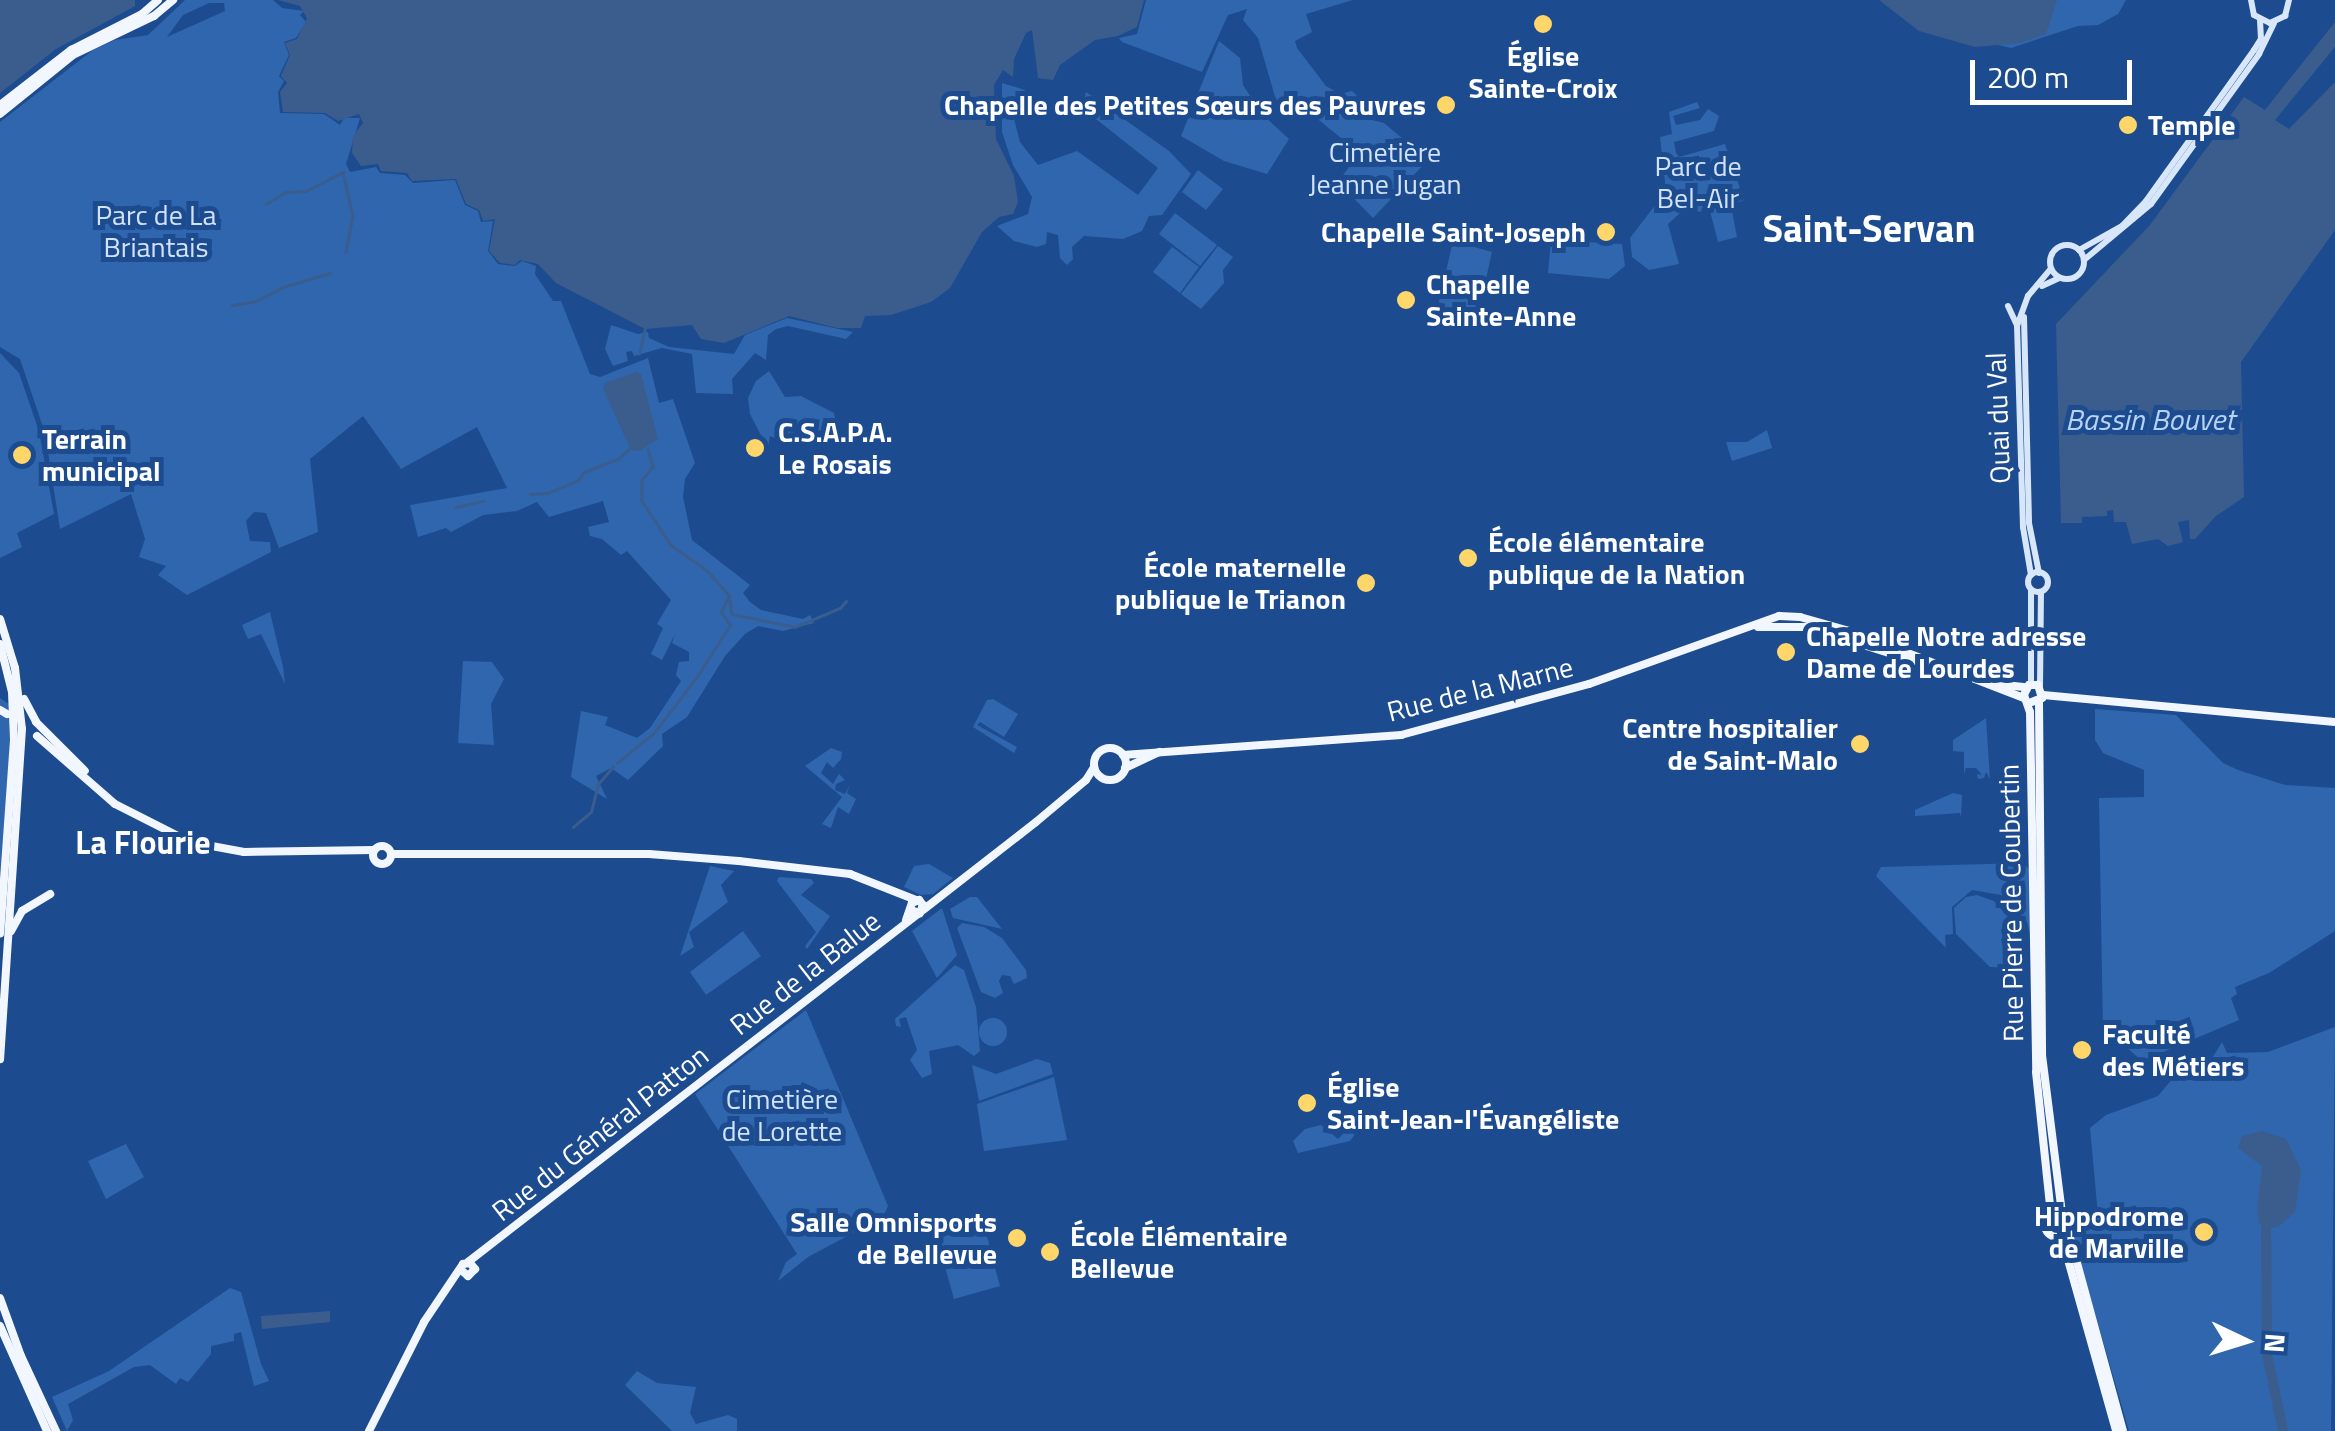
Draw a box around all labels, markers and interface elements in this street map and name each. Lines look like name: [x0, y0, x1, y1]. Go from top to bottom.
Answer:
marker: Église Sainte-Croix: [1532, 13, 1554, 35]
place label: Église Sainte-Croix: [1468, 39, 1618, 105]
scale bar: [1975, 40, 2138, 102]
text: 200 m: [1987, 54, 2069, 100]
place label: Chapelle des Petites Sœurs des Pauvres: [944, 88, 1426, 122]
marker: Chapelle des Petites Sœurs des Pauvres: [1435, 94, 1457, 116]
place label: Temple: [2148, 108, 2236, 142]
marker: Temple: [2117, 114, 2139, 136]
park label: Cimetière Jeanne Jugan: [1309, 135, 1461, 201]
park label: Parc de Bel-Air: [1654, 149, 1742, 215]
park label: Parc de La Briantais: [96, 198, 216, 264]
district label: Saint-Servan: [1763, 206, 1975, 252]
place label: Chapelle Saint-Joseph: [1321, 215, 1586, 249]
marker: Chapelle Saint-Joseph: [1595, 221, 1617, 243]
place label: Chapelle Sainte-Anne: [1426, 267, 1576, 333]
marker: Chapelle Sainte-Anne: [1395, 289, 1417, 311]
street label: Quai du Val: [1979, 352, 2017, 484]
water label: Bassin Bouvet: [2065, 401, 2235, 437]
place label: C.S.A.P.A. Le Rosais: [778, 415, 893, 481]
place label: Terrain municipal: [42, 422, 160, 488]
marker: C.S.A.P.A. Le Rosais: [742, 435, 768, 461]
marker: Terrain municipal: [11, 444, 33, 466]
place label: École élémentaire publique de la Nation: [1488, 525, 1745, 591]
marker: École élémentaire publique de la Nation: [1457, 547, 1479, 569]
place label: École maternelle publique le Trianon: [1115, 550, 1346, 616]
marker: École maternelle publique le Trianon: [1355, 572, 1377, 594]
place label: Chapelle Notre adresse Dame de Lourdes: [1806, 619, 2086, 685]
marker: Chapelle Notre adresse Dame de Lourdes: [1775, 641, 1797, 663]
street label: Rue de la Marne: [1384, 650, 1576, 728]
place label: Centre hospitalier de Saint-Malo: [1622, 711, 1838, 777]
marker: Centre hospitalier de Saint-Malo: [1847, 731, 1873, 757]
street label: Rue Pierre de Coubertin: [1992, 764, 2030, 1042]
district label: La Flourie: [75, 823, 211, 861]
street label: Rue de la Balue: [723, 904, 887, 1042]
place label: Faculté des Métiers: [2102, 1017, 2244, 1083]
street label: Rue du Général Patton: [485, 1038, 715, 1228]
marker: Faculté des Métiers: [2071, 1039, 2093, 1061]
place label: Église Saint-Jean-l'Évangéliste: [1327, 1070, 1619, 1136]
park label: Cimetière de Lorette: [722, 1082, 842, 1148]
marker: Église Saint-Jean-l'Évangéliste: [1296, 1092, 1318, 1114]
place label: Hippodrome de Marville: [2034, 1199, 2184, 1265]
place label: Salle Omnisports de Bellevue: [790, 1205, 997, 1271]
place label: École Élémentaire Bellevue: [1070, 1219, 1288, 1285]
marker: Hippodrome de Marville: [2193, 1221, 2215, 1243]
marker: Salle Omnisports de Bellevue: [1006, 1227, 1028, 1249]
marker: École Élémentaire Bellevue: [1039, 1241, 1061, 1263]
north arrow: [2195, 1291, 2295, 1391]
text: N: [2253, 1332, 2298, 1354]

